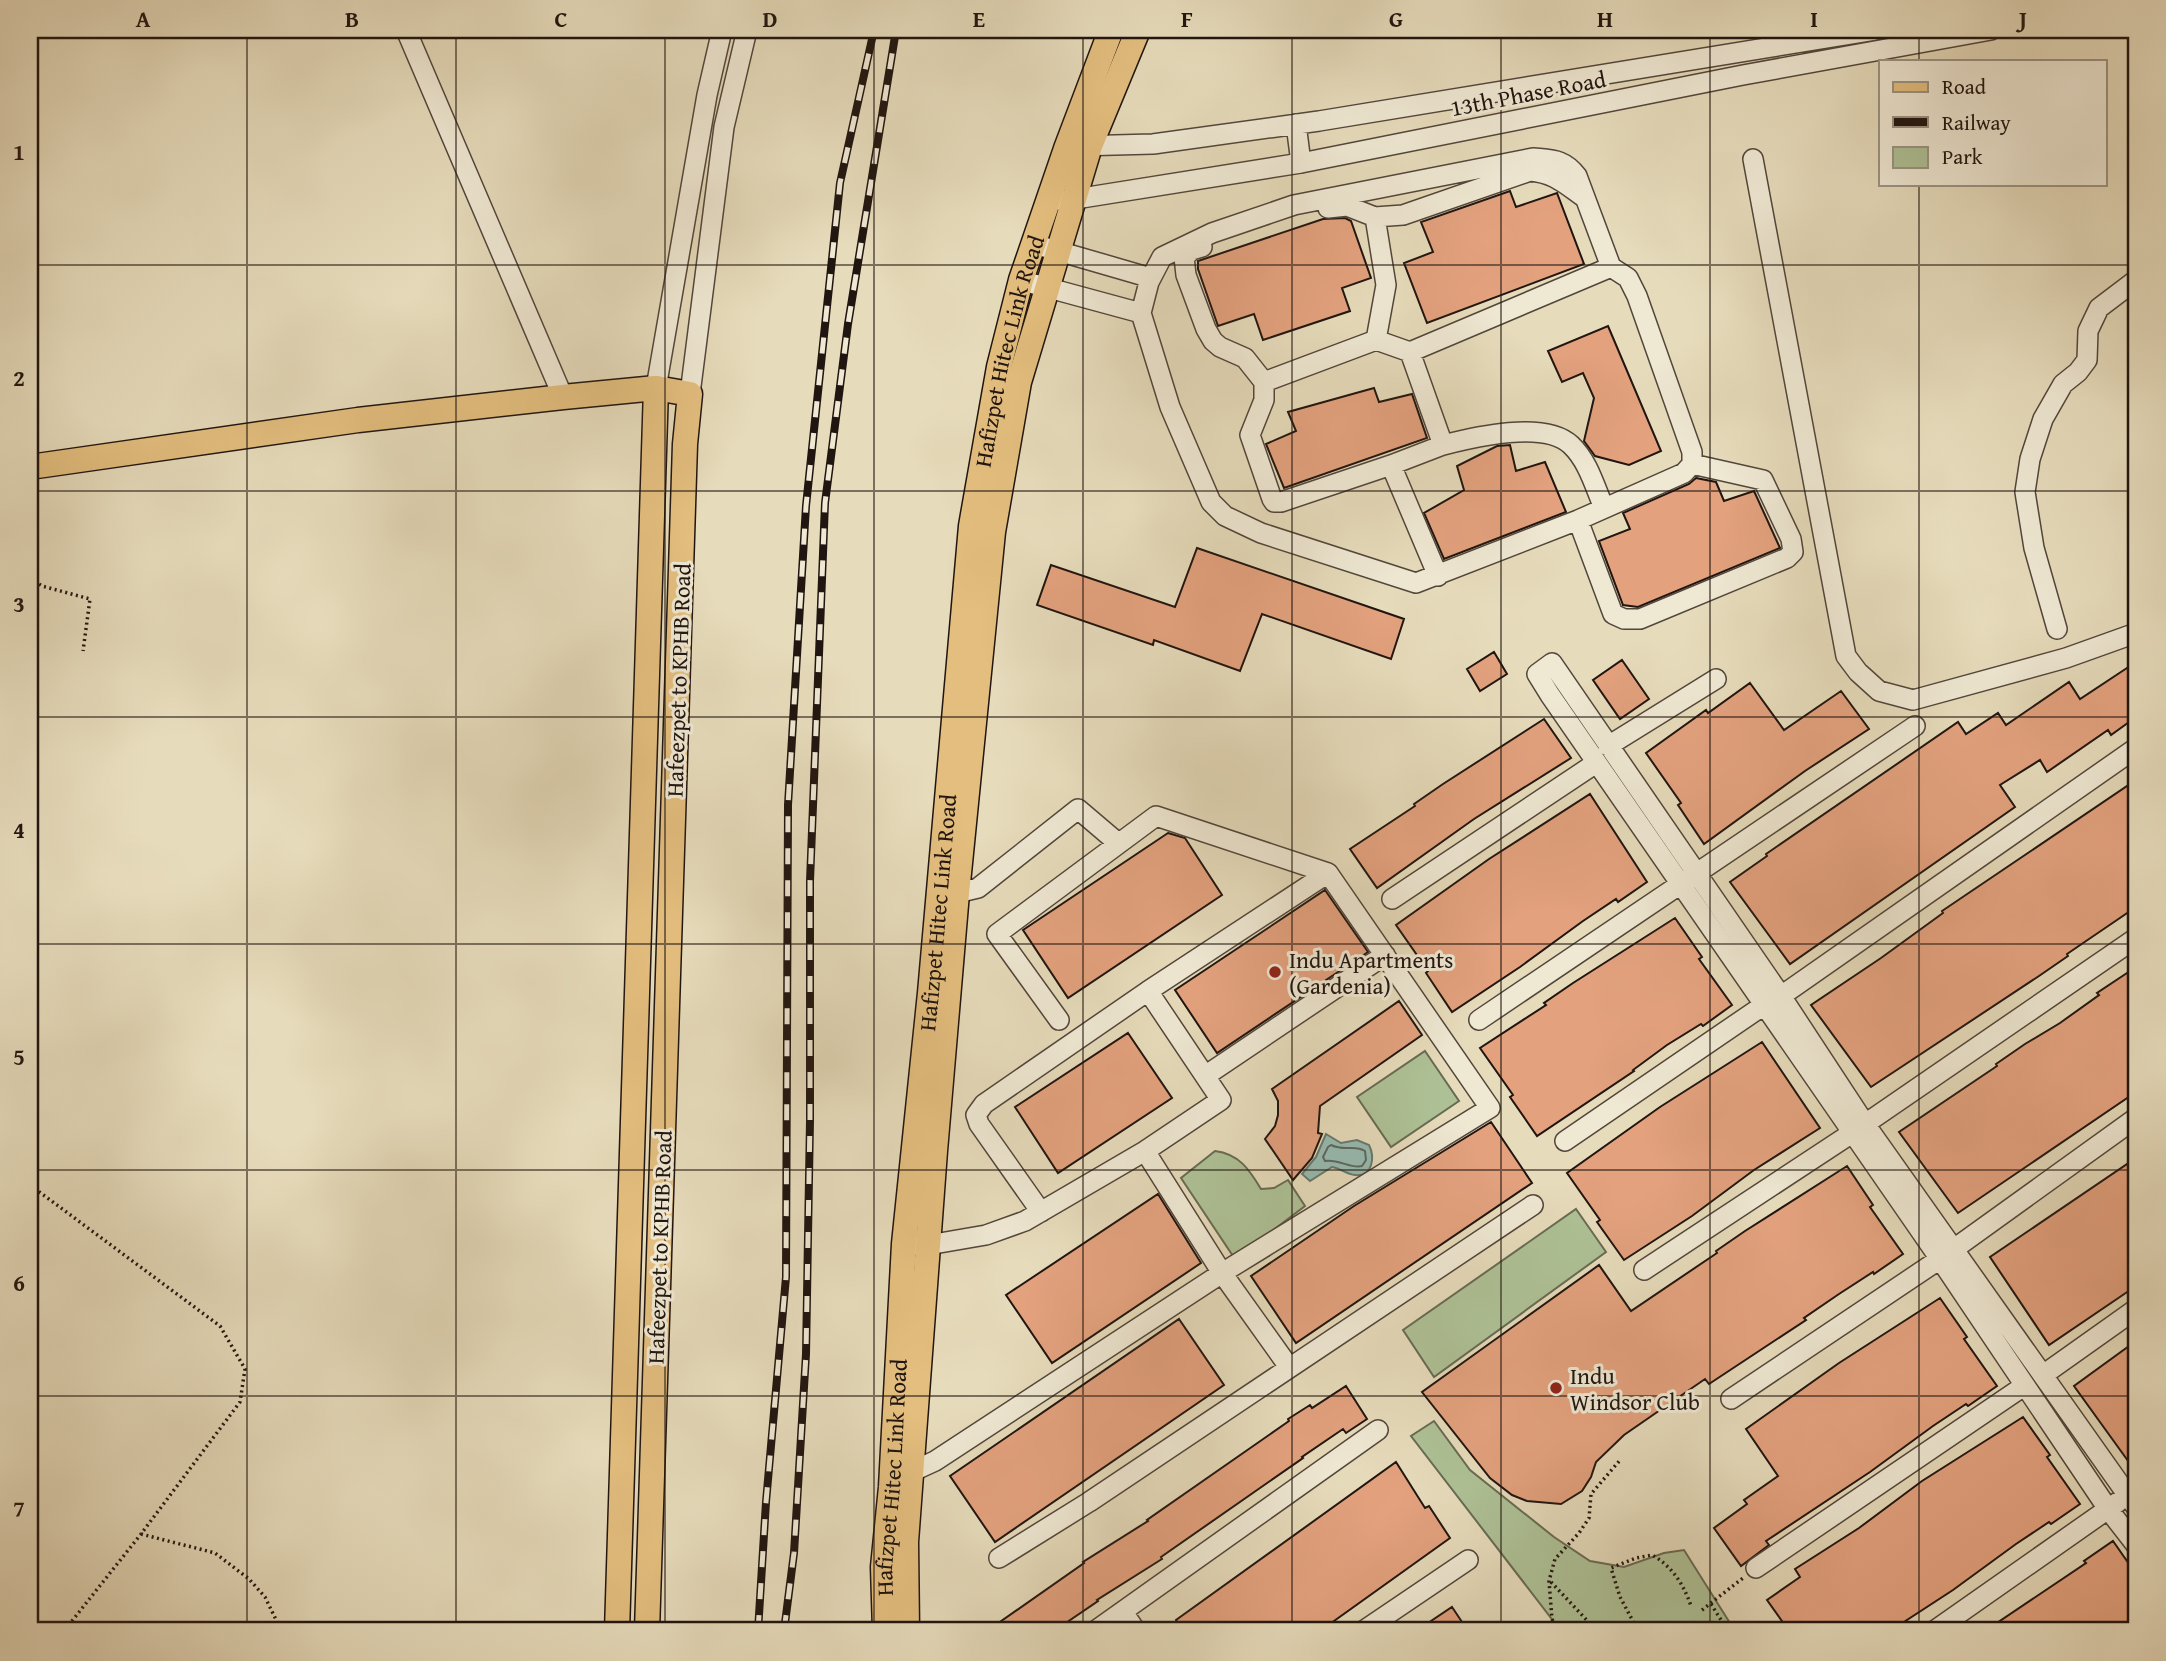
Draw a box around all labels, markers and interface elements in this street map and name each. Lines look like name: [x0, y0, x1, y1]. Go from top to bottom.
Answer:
text: A: [136, 2, 151, 35]
text: B: [345, 2, 359, 35]
text: C: [554, 2, 568, 35]
text: D: [763, 2, 778, 35]
text: E: [973, 2, 985, 35]
text: F: [1181, 2, 1193, 35]
text: G: [1389, 2, 1403, 35]
text: H: [1597, 2, 1613, 35]
text: I: [1810, 2, 1818, 35]
text: J: [2015, 2, 2027, 35]
legend: [1879, 60, 2106, 186]
street label: 13th Phase Road: [1448, 62, 1609, 124]
text: Road: [1942, 71, 1987, 102]
text: Railway: [1942, 107, 2011, 138]
text: 1: [13, 135, 25, 168]
text: Park: [1942, 141, 1983, 172]
street label: Hafizpet Hitec Link Road: [965, 230, 1052, 470]
text: 2: [13, 361, 25, 394]
street label: Hafeezpet to KPHB Road: [657, 562, 699, 797]
text: 3: [13, 587, 25, 620]
street label: Hafizpet Hitec Link Road: [910, 792, 964, 1033]
text: 4: [13, 813, 25, 846]
place label: Indu Apartments (Gardenia): [1289, 943, 1453, 1002]
marker: Indu Apartments (Gardenia): [1267, 964, 1283, 980]
text: 5: [13, 1040, 25, 1073]
street label: Hafeezpet to KPHB Road: [638, 1129, 680, 1364]
text: 6: [13, 1266, 25, 1299]
street label: Hafizpet Hitec Link Road: [866, 1357, 914, 1597]
place label: Indu Windsor Club: [1570, 1359, 1700, 1418]
marker: Indu Windsor Club: [1548, 1380, 1564, 1396]
text: 7: [13, 1492, 25, 1525]

